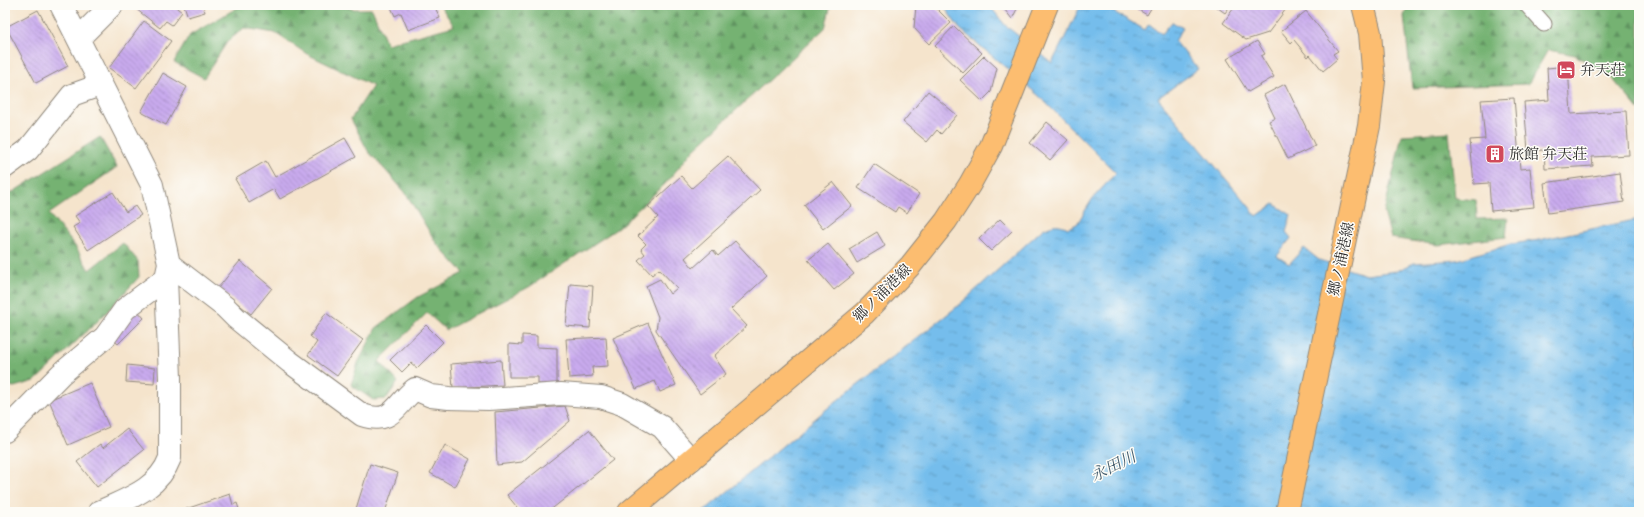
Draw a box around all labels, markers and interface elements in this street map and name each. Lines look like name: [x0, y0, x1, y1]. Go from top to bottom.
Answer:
hotel icon: 弁天荘: [1555, 59, 1577, 81]
place label: 弁天荘: [1580, 61, 1625, 79]
building icon: 旅館 弁天荘: [1484, 143, 1506, 165]
place label: 旅館 弁天荘: [1509, 145, 1587, 163]
street label: 郷ノ浦港線: [1324, 220, 1358, 298]
street label: 郷ノ浦港線: [849, 260, 915, 326]
water label: 永田川: [1087, 446, 1140, 485]

